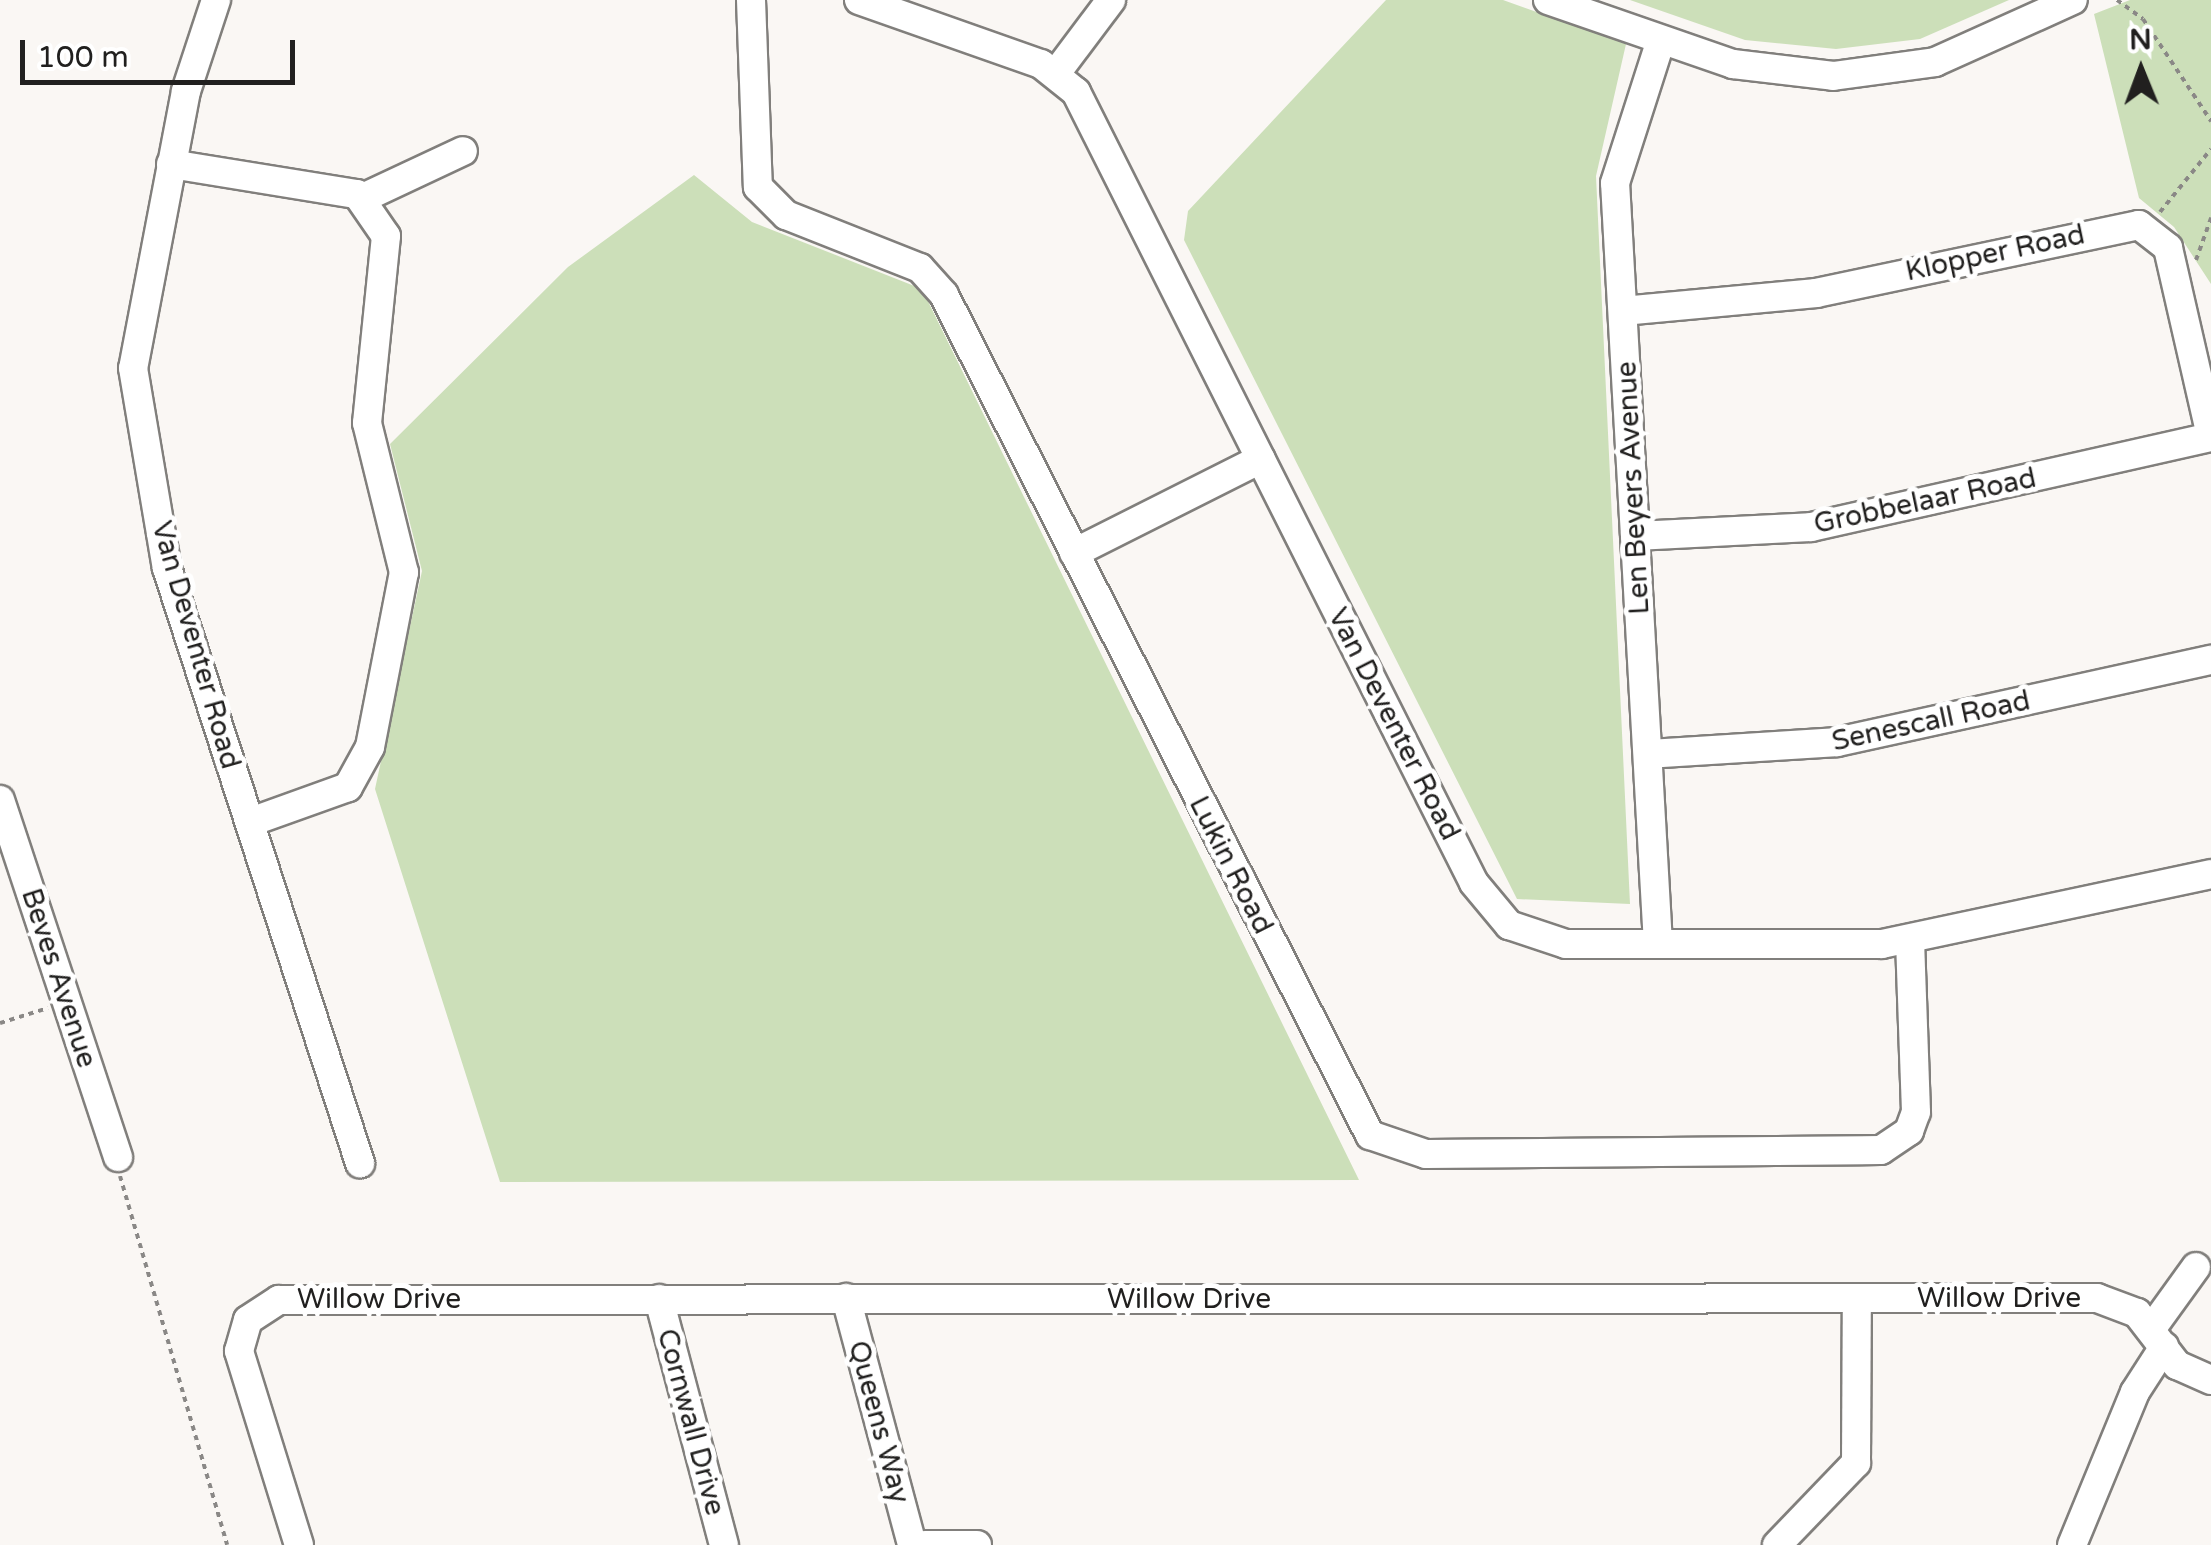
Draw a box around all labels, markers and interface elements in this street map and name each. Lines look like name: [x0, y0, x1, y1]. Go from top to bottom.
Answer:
scale bar: [25, 20, 300, 82]
north arrow: [2091, 20, 2191, 120]
text: N: [2129, 23, 2152, 57]
text: 100 m: [37, 39, 129, 76]
street label: Klopper Road: [1902, 218, 2088, 288]
street label: Len Beyers Avenue: [1610, 360, 1656, 616]
street label: Grobbelaar Road: [1811, 461, 2039, 541]
street label: Van Deventer Road: [145, 517, 247, 773]
street label: Van Deventer Road: [1321, 602, 1467, 846]
street label: Senescall Road: [1829, 684, 2033, 758]
street label: Lukin Road: [1182, 790, 1280, 940]
street label: Beves Avenue: [14, 884, 104, 1072]
street label: Willow Drive: [1917, 1281, 2081, 1315]
street label: Willow Drive: [297, 1282, 461, 1316]
street label: Willow Drive: [1107, 1282, 1271, 1316]
street label: Cornwall Drive: [650, 1325, 732, 1519]
street label: Queens Way: [841, 1337, 917, 1507]

